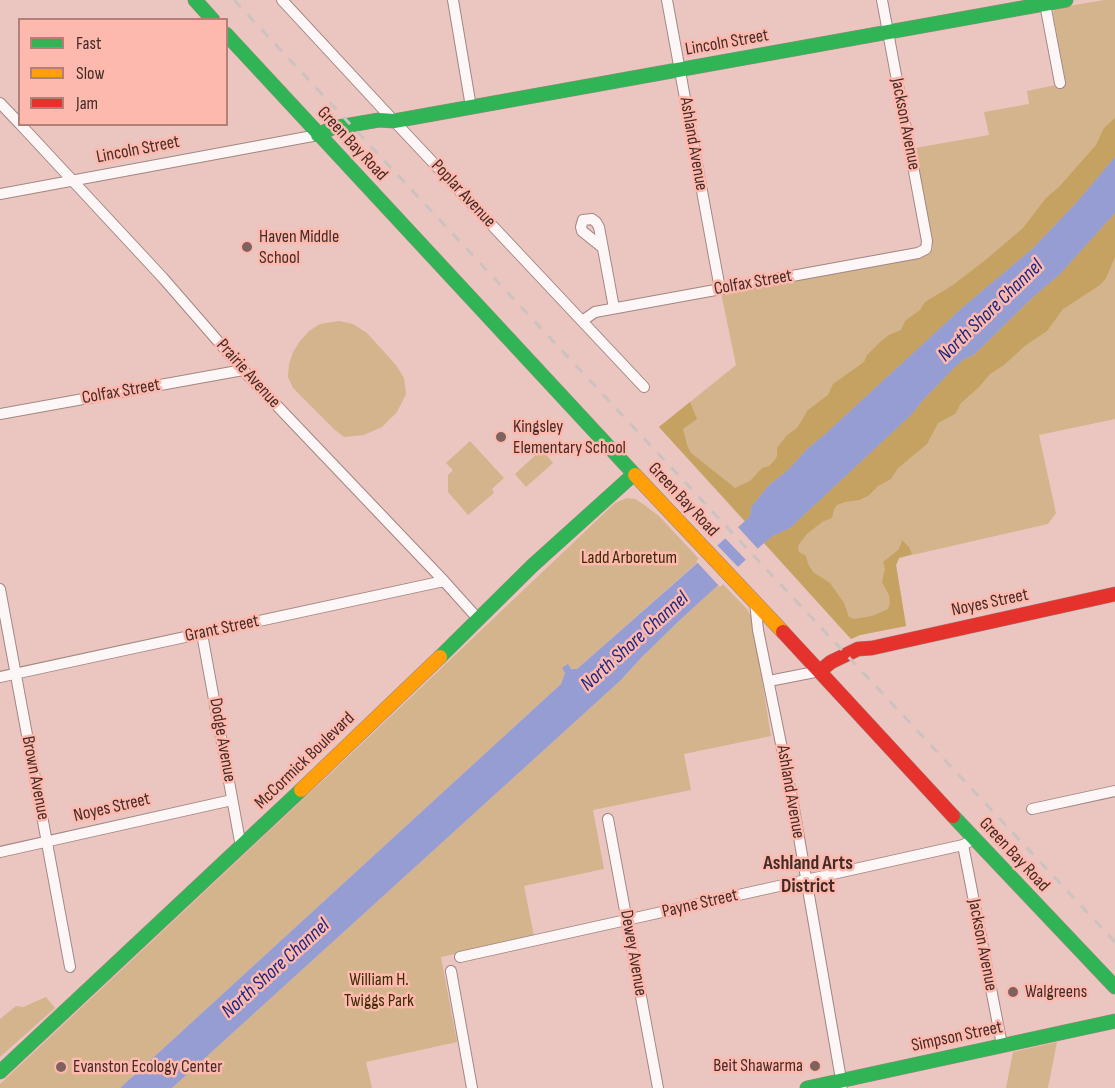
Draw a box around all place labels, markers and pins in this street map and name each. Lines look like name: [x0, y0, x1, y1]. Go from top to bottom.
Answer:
place label: Haven Middle School: [259, 226, 339, 268]
marker: Haven Middle School: [240, 240, 254, 254]
place label: Kingsley Elementary School: [513, 416, 626, 458]
marker: Kingsley Elementary School: [494, 430, 508, 444]
place label: Walgreens: [1025, 981, 1087, 1003]
marker: Walgreens: [1006, 985, 1020, 999]
place label: Beit Shawarma: [713, 1055, 803, 1077]
place label: Evanston Ecology Center: [73, 1056, 222, 1078]
marker: Beit Shawarma: [808, 1059, 822, 1073]
marker: Evanston Ecology Center: [54, 1060, 68, 1074]

